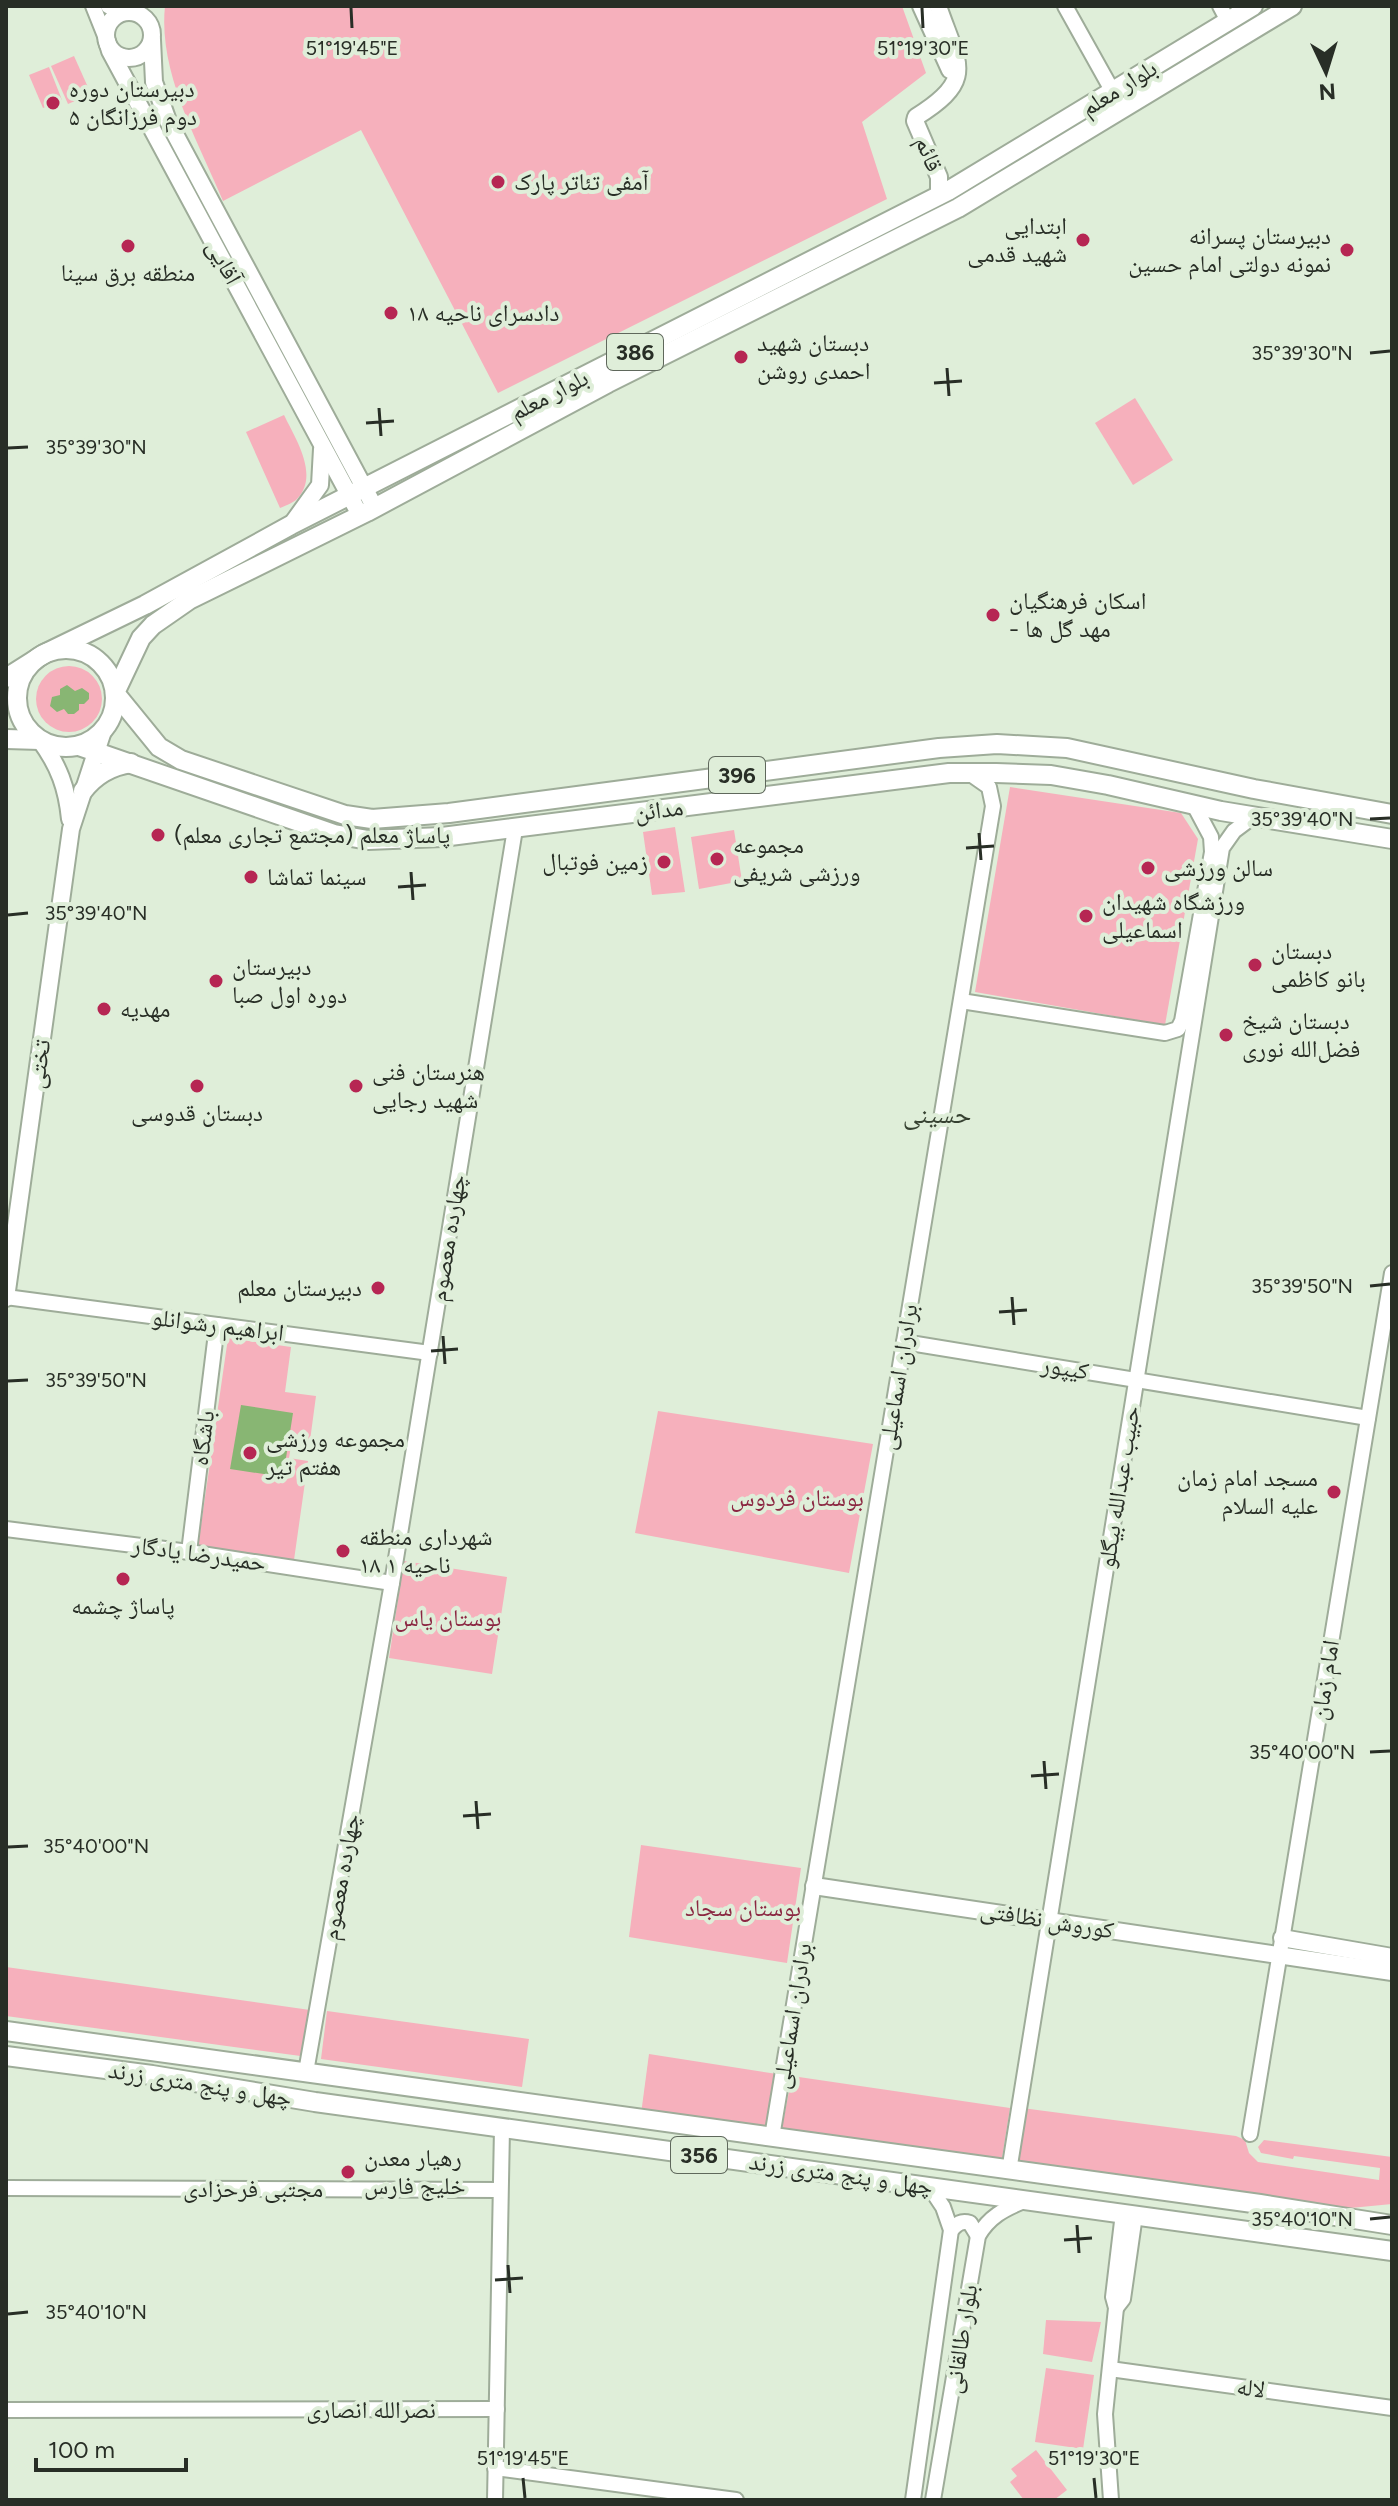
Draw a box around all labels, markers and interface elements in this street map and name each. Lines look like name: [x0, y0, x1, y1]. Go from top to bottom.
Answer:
north arrow: [1286, 32, 1366, 112]
text: 51°19'45"E: [306, 36, 398, 60]
text: 51°19'30"E: [877, 36, 969, 60]
street label: بلوار معلم: [1075, 53, 1163, 124]
place label: دبیرستان دوره دوم فرزانگان ۵: [69, 74, 197, 133]
text: N: [1318, 77, 1337, 106]
marker: دبیرستان دوره دوم فرزانگان ۵: [44, 94, 62, 112]
street label: قائم: [908, 132, 950, 176]
place label: آمفی تئاتر پارک: [514, 167, 649, 196]
marker: آمفی تئاتر پارک: [489, 173, 507, 191]
place label: ابتدایی شهید قدمی: [967, 211, 1067, 268]
place label: دبیرستان پسرانه نمونه دولتی امام حسین: [1128, 221, 1331, 280]
marker: ابتدایی شهید قدمی: [1074, 231, 1092, 249]
street label: آقایی: [201, 234, 249, 290]
marker: منطقه برق سینا: [119, 237, 137, 255]
marker: دبیرستان پسرانه نمونه دولتی امام حسین: [1338, 241, 1356, 259]
place label: منطقه برق سینا: [61, 258, 195, 287]
place label: دادسرای ناحیه ۱۸: [407, 298, 559, 327]
marker: دادسرای ناحیه ۱۸: [382, 304, 400, 322]
place label: دبستان شهید احمدی روشن: [757, 328, 870, 385]
road number: 386: [607, 334, 663, 370]
text: 35°39'30"N: [1251, 341, 1353, 365]
marker: دبستان شهید احمدی روشن: [732, 348, 750, 366]
street label: بلوار معلم: [505, 363, 594, 428]
text: 35°39'30"N: [45, 435, 147, 459]
place label: اسکان فرهنگیان - مهد گل ها: [1009, 586, 1146, 643]
marker: اسکان فرهنگیان - مهد گل ها: [984, 606, 1002, 624]
road number: 396: [709, 757, 765, 793]
street label: مدائن: [633, 792, 685, 827]
text: 35°39'40"N: [1250, 807, 1354, 831]
place label: پاساژ معلم (مجتمع تجاری معلم): [174, 820, 450, 851]
marker: پاساژ معلم (مجتمع تجاری معلم): [149, 826, 167, 844]
place label: مجموعه ورزشی شریفی: [733, 830, 860, 887]
place label: زمین فوتبال: [542, 847, 648, 876]
marker: مجموعه ورزشی شریفی: [708, 850, 726, 868]
marker: زمین فوتبال: [655, 853, 673, 871]
place label: سالن ورزشی: [1164, 853, 1273, 882]
marker: سالن ورزشی: [1139, 859, 1157, 877]
place label: سینما تماشا: [267, 862, 366, 891]
marker: سینما تماشا: [242, 868, 260, 886]
place label: ورزشگاه شهیدان اسماعیلی: [1102, 887, 1245, 944]
text: 35°39'40"N: [44, 901, 148, 925]
marker: ورزشگاه شهیدان اسماعیلی: [1077, 907, 1095, 925]
place label: دبستان بانو کاظمی: [1271, 936, 1366, 993]
place label: دبیرستان دوره اول صبا: [232, 952, 347, 1009]
marker: دبستان بانو کاظمی: [1246, 956, 1264, 974]
marker: دبیرستان دوره اول صبا: [207, 972, 225, 990]
place label: مهدیه: [120, 994, 171, 1023]
marker: مهدیه: [95, 1000, 113, 1018]
place label: دبستان شیخ فضل‌الله نوری: [1242, 1006, 1360, 1063]
marker: دبستان شیخ فضل‌الله نوری: [1217, 1026, 1235, 1044]
street label: تختی: [21, 1037, 56, 1090]
place label: هنرستان فنی شهید رجایی: [372, 1057, 485, 1114]
marker: دبستان قدوسی: [188, 1077, 206, 1095]
marker: هنرستان فنی شهید رجایی: [347, 1077, 365, 1095]
place label: دبستان قدوسی: [131, 1098, 263, 1127]
district label: حسینی: [903, 1098, 971, 1130]
street label: چهارده معصوم: [423, 1172, 474, 1304]
place label: دبیرستان معلم: [237, 1273, 362, 1304]
text: 35°39'50"N: [1251, 1274, 1353, 1298]
marker: دبیرستان معلم: [369, 1279, 387, 1297]
street label: ابراهیم رشوانلو: [150, 1302, 286, 1349]
street label: برادران اسماعیلی: [872, 1302, 923, 1452]
street label: کیپور: [1038, 1349, 1091, 1386]
text: 35°39'50"N: [45, 1368, 147, 1392]
street label: حبیب عبدالله بیگلو: [1091, 1404, 1146, 1570]
street label: باشگاه: [185, 1409, 220, 1467]
place label: مجموعه ورزشی هفتم تیر: [265, 1424, 405, 1483]
marker: مجموعه ورزشی هفتم تیر: [241, 1444, 259, 1462]
place label: مسجد امام زمان علیه السلام: [1177, 1463, 1318, 1522]
park label: بوستان فردوس: [730, 1483, 864, 1512]
marker: مسجد امام زمان علیه السلام: [1325, 1483, 1343, 1501]
place label: شهرداری منطقه ۱۸ ناحیه ۱: [359, 1522, 493, 1579]
street label: حمیدرضا یادگار: [129, 1530, 268, 1577]
marker: شهرداری منطقه ۱۸ ناحیه ۱: [334, 1542, 352, 1560]
marker: پاساژ چشمه: [114, 1570, 132, 1588]
place label: پاساژ چشمه: [71, 1591, 175, 1620]
park label: بوستان یاس: [395, 1603, 501, 1632]
street label: امام زمان: [1304, 1638, 1347, 1722]
text: 35°40'00"N: [1249, 1740, 1355, 1764]
street label: چهارده معصوم: [315, 1811, 368, 1943]
text: 35°40'00"N: [43, 1834, 149, 1858]
park label: بوستان سجاد: [685, 1893, 801, 1922]
street label: کوروش نظافتی: [978, 1895, 1116, 1944]
street label: برادران اسماعیلی: [766, 1941, 817, 2091]
street label: چهل و پنج متری زرند: [106, 2055, 294, 2113]
road number: 356: [671, 2137, 727, 2173]
place label: رهیار معدن خلیج فارس: [364, 2143, 465, 2201]
street label: چهل و پنج متری زرند: [747, 2146, 935, 2202]
marker: رهیار معدن خلیج فارس: [339, 2163, 357, 2181]
street label: مجتبی فرحزادی: [183, 2174, 323, 2203]
text: 35°40'10"N: [1251, 2207, 1353, 2231]
street label: بلوار طالقانی: [938, 2282, 983, 2396]
text: 35°40'10"N: [45, 2300, 147, 2324]
street label: لاله: [1235, 2371, 1267, 2404]
street label: نصرالله انصاری: [306, 2395, 436, 2424]
scale bar: [36, 2422, 186, 2472]
text: 100 m: [48, 2435, 115, 2464]
text: 51°19'45"E: [477, 2446, 569, 2470]
text: 51°19'30"E: [1048, 2446, 1140, 2470]

